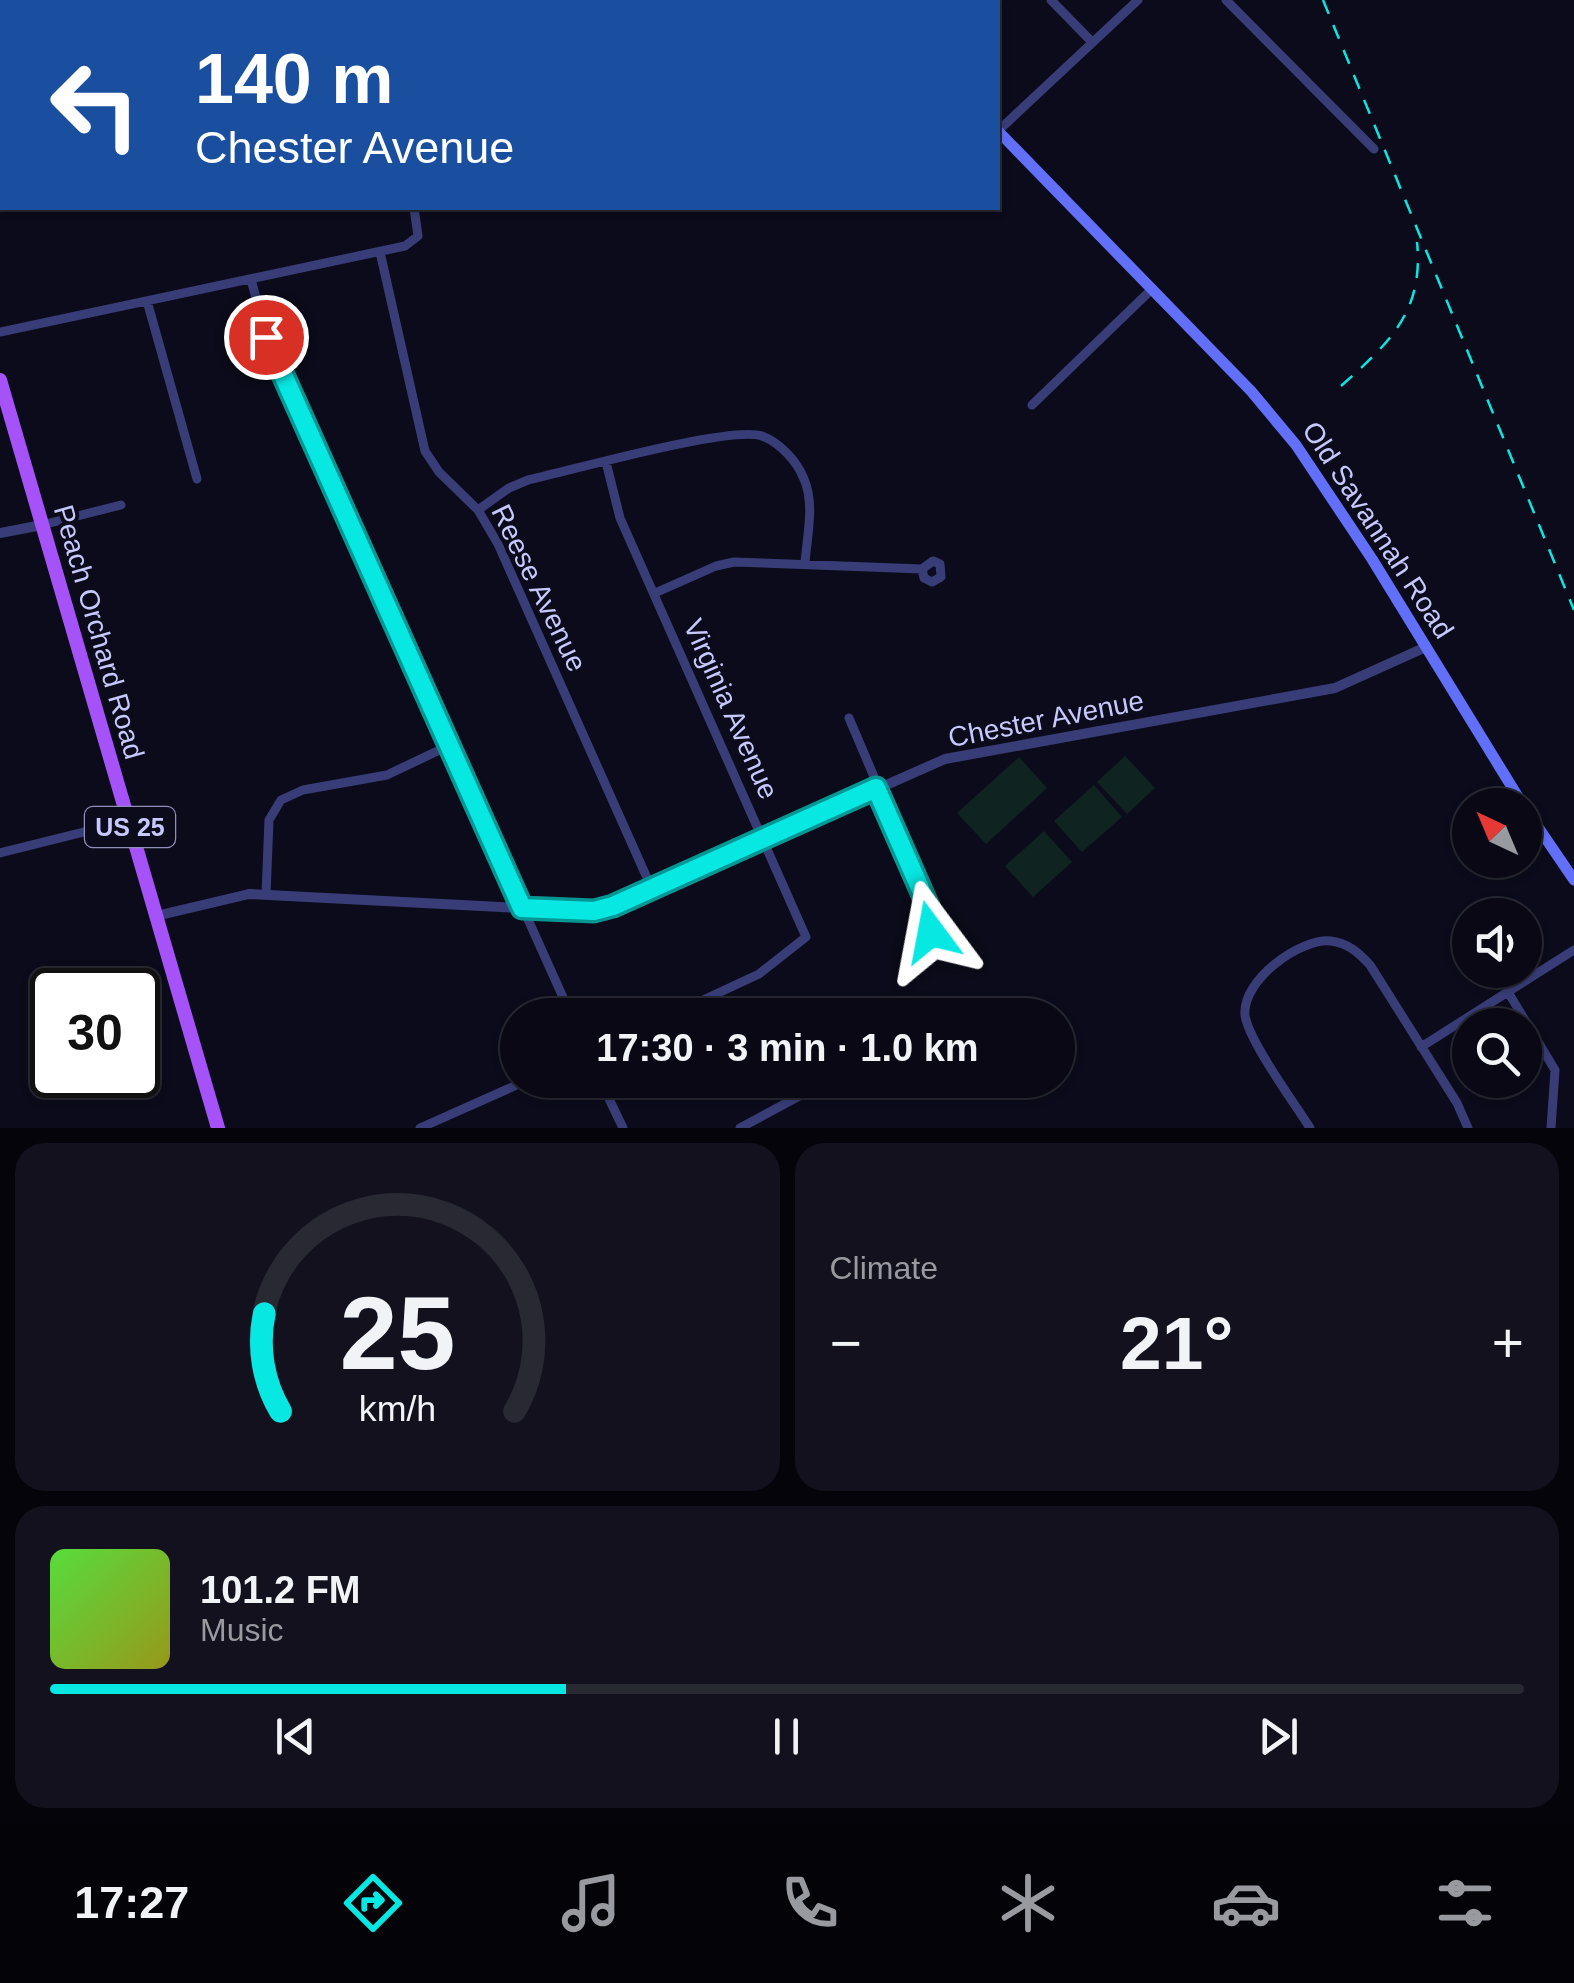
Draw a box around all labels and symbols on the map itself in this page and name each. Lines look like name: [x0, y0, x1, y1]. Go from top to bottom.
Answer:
pin: [224, 295, 309, 380]
street label: Old Savannah Road: [1296, 416, 1460, 644]
street label: Reese Avenue: [485, 500, 593, 676]
street label: Peach Orchard Road: [48, 501, 150, 763]
street label: Virginia Avenue: [677, 614, 785, 804]
street label: Chester Avenue: [946, 685, 1146, 753]
north arrow: [1452, 788, 1542, 878]
road number: US 25: [85, 807, 175, 847]
position arrow: [879, 880, 983, 984]
speed limit sign: 30: [30, 968, 160, 1098]

